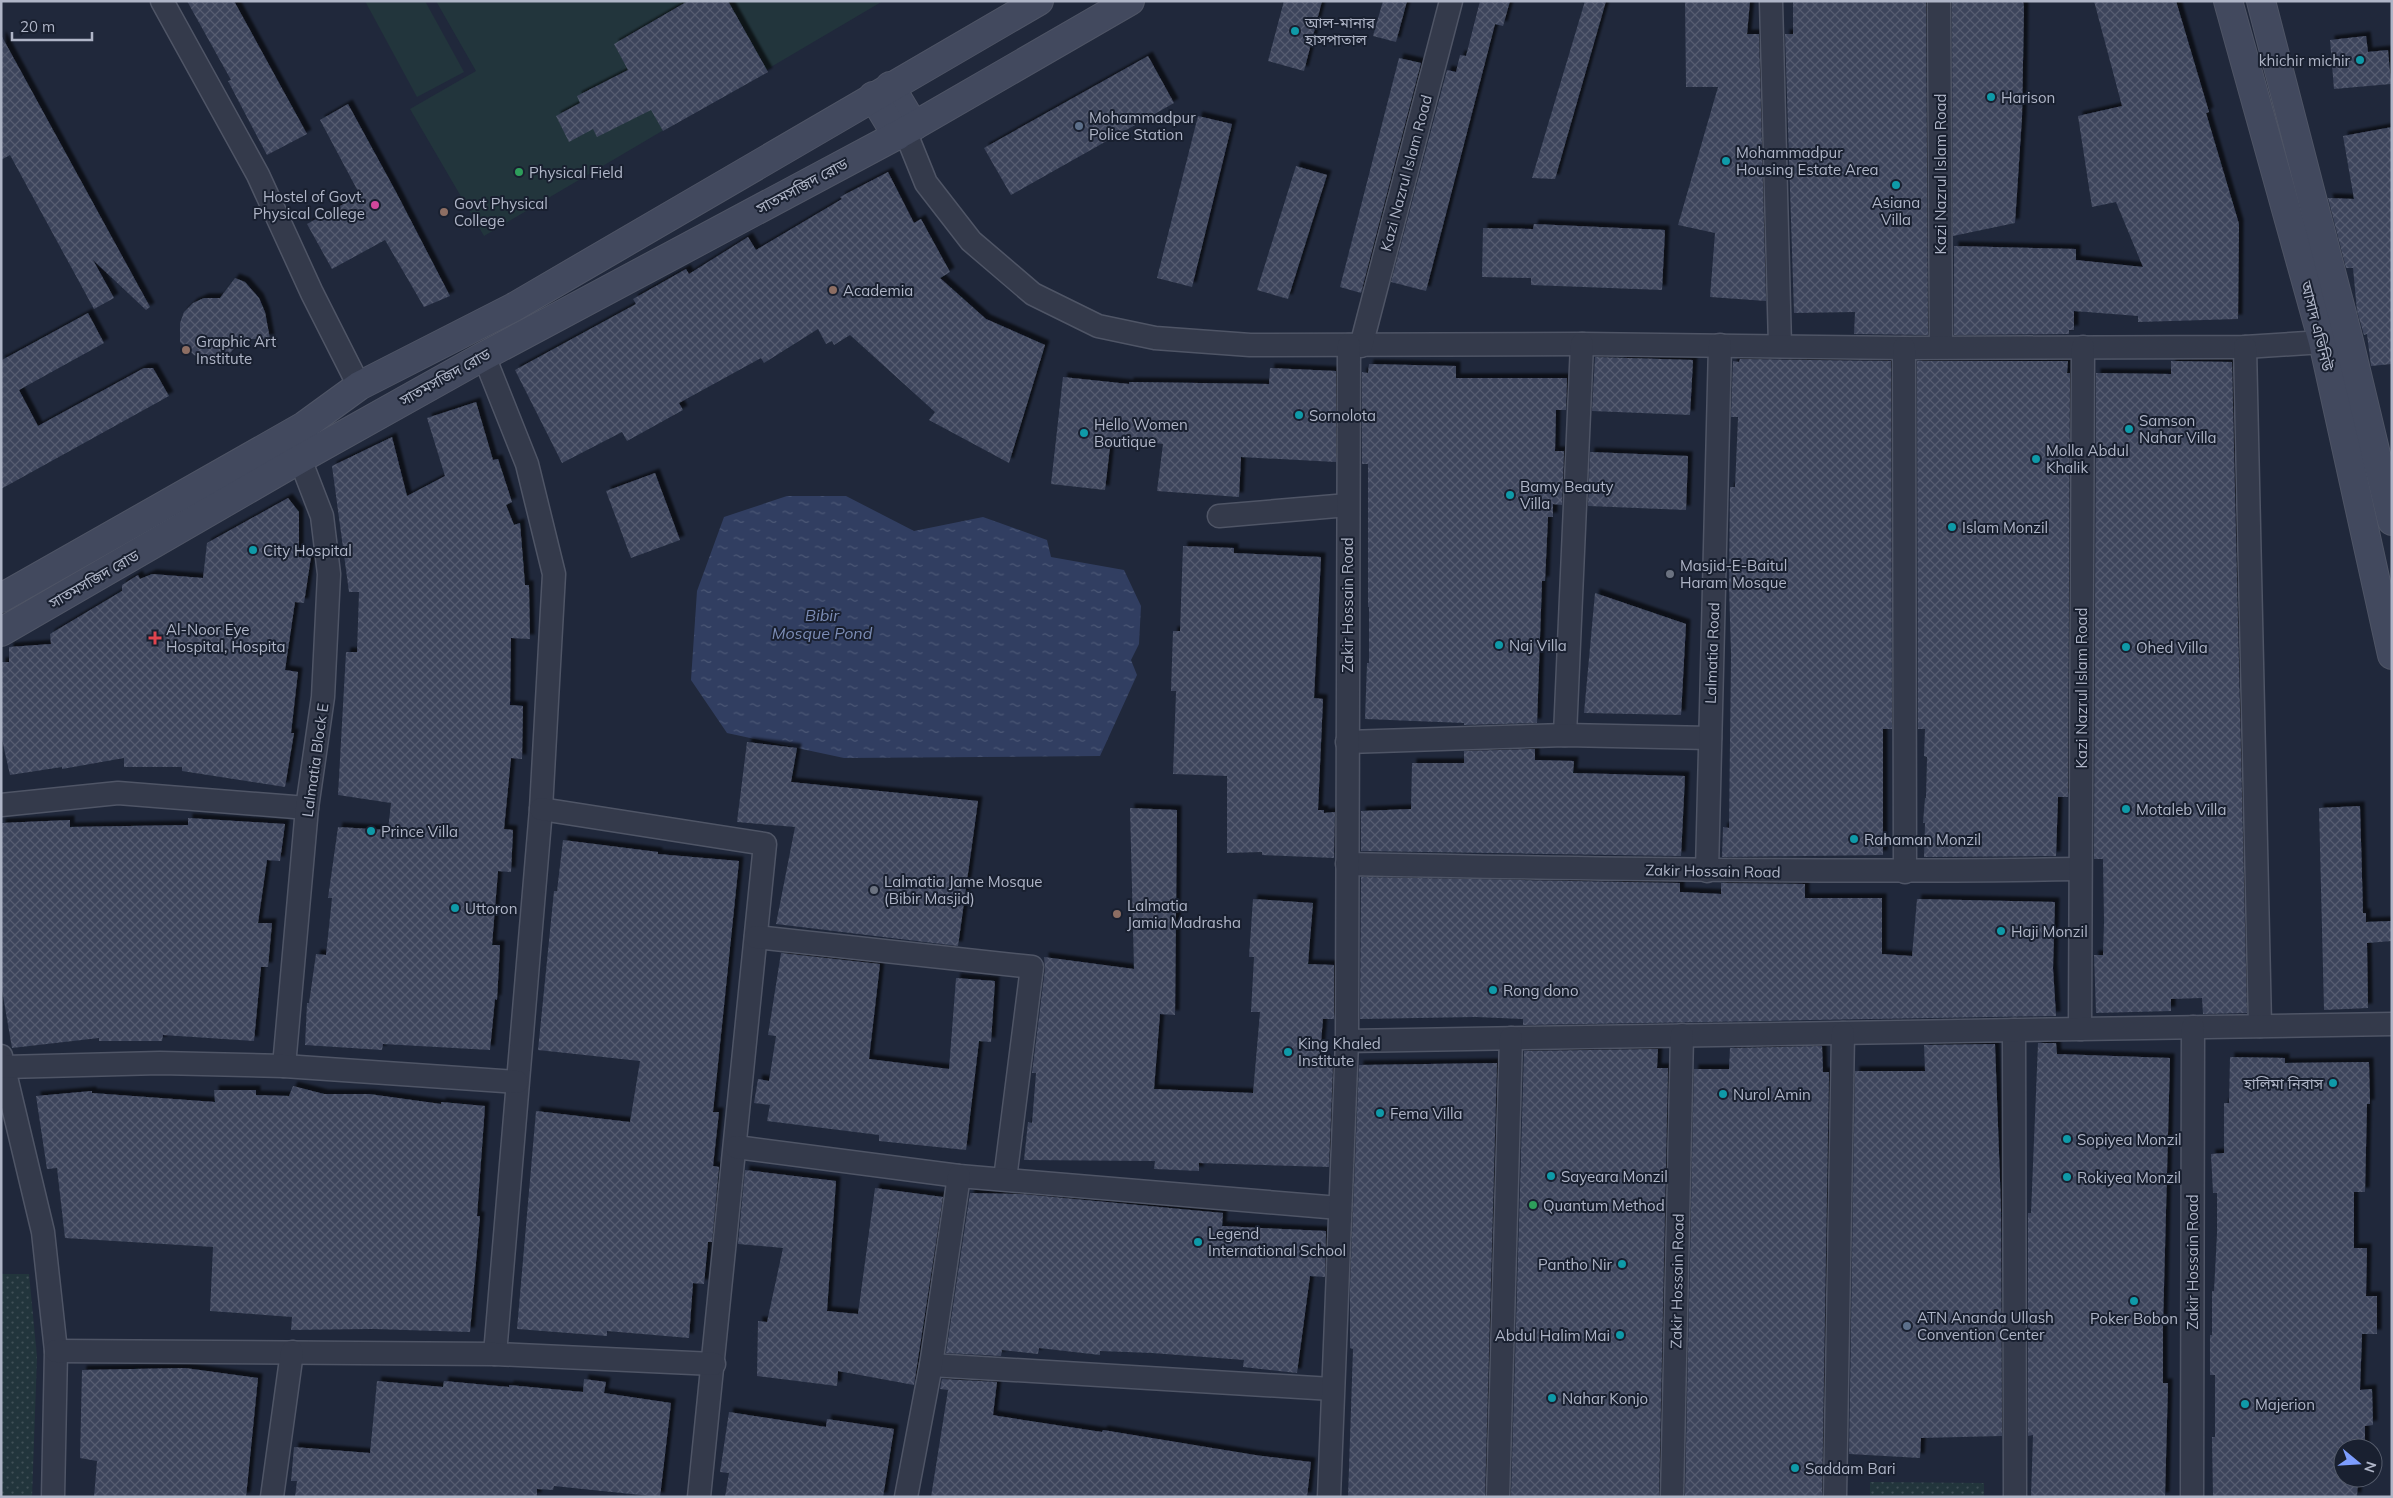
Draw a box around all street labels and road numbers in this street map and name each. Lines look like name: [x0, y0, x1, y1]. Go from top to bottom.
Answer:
street label: Kazi Nazrul Islam Road: [1376, 93, 1436, 253]
street label: Kazi Nazrul Islam Road: [1931, 93, 1950, 255]
street label: সাতমসজিদ রোড: [752, 154, 851, 218]
street label: আসাদ এভিনিউ: [2296, 278, 2337, 373]
street label: সাতমসজিদ রোড: [396, 344, 494, 410]
street label: Zakir Hossain Road: [1338, 537, 1357, 673]
street label: সাতমসজিদ রোড: [45, 545, 143, 613]
street label: Lalmatia Road: [1701, 602, 1723, 704]
street label: Kazi Nazrul Islam Road: [2072, 607, 2091, 769]
street label: Lalmatia Block E: [298, 702, 332, 818]
street label: Zakir Hossain Road: [1645, 860, 1781, 882]
street label: Zakir Hossain Road: [2183, 1194, 2202, 1330]
street label: Zakir Hossain Road: [1666, 1213, 1688, 1349]

